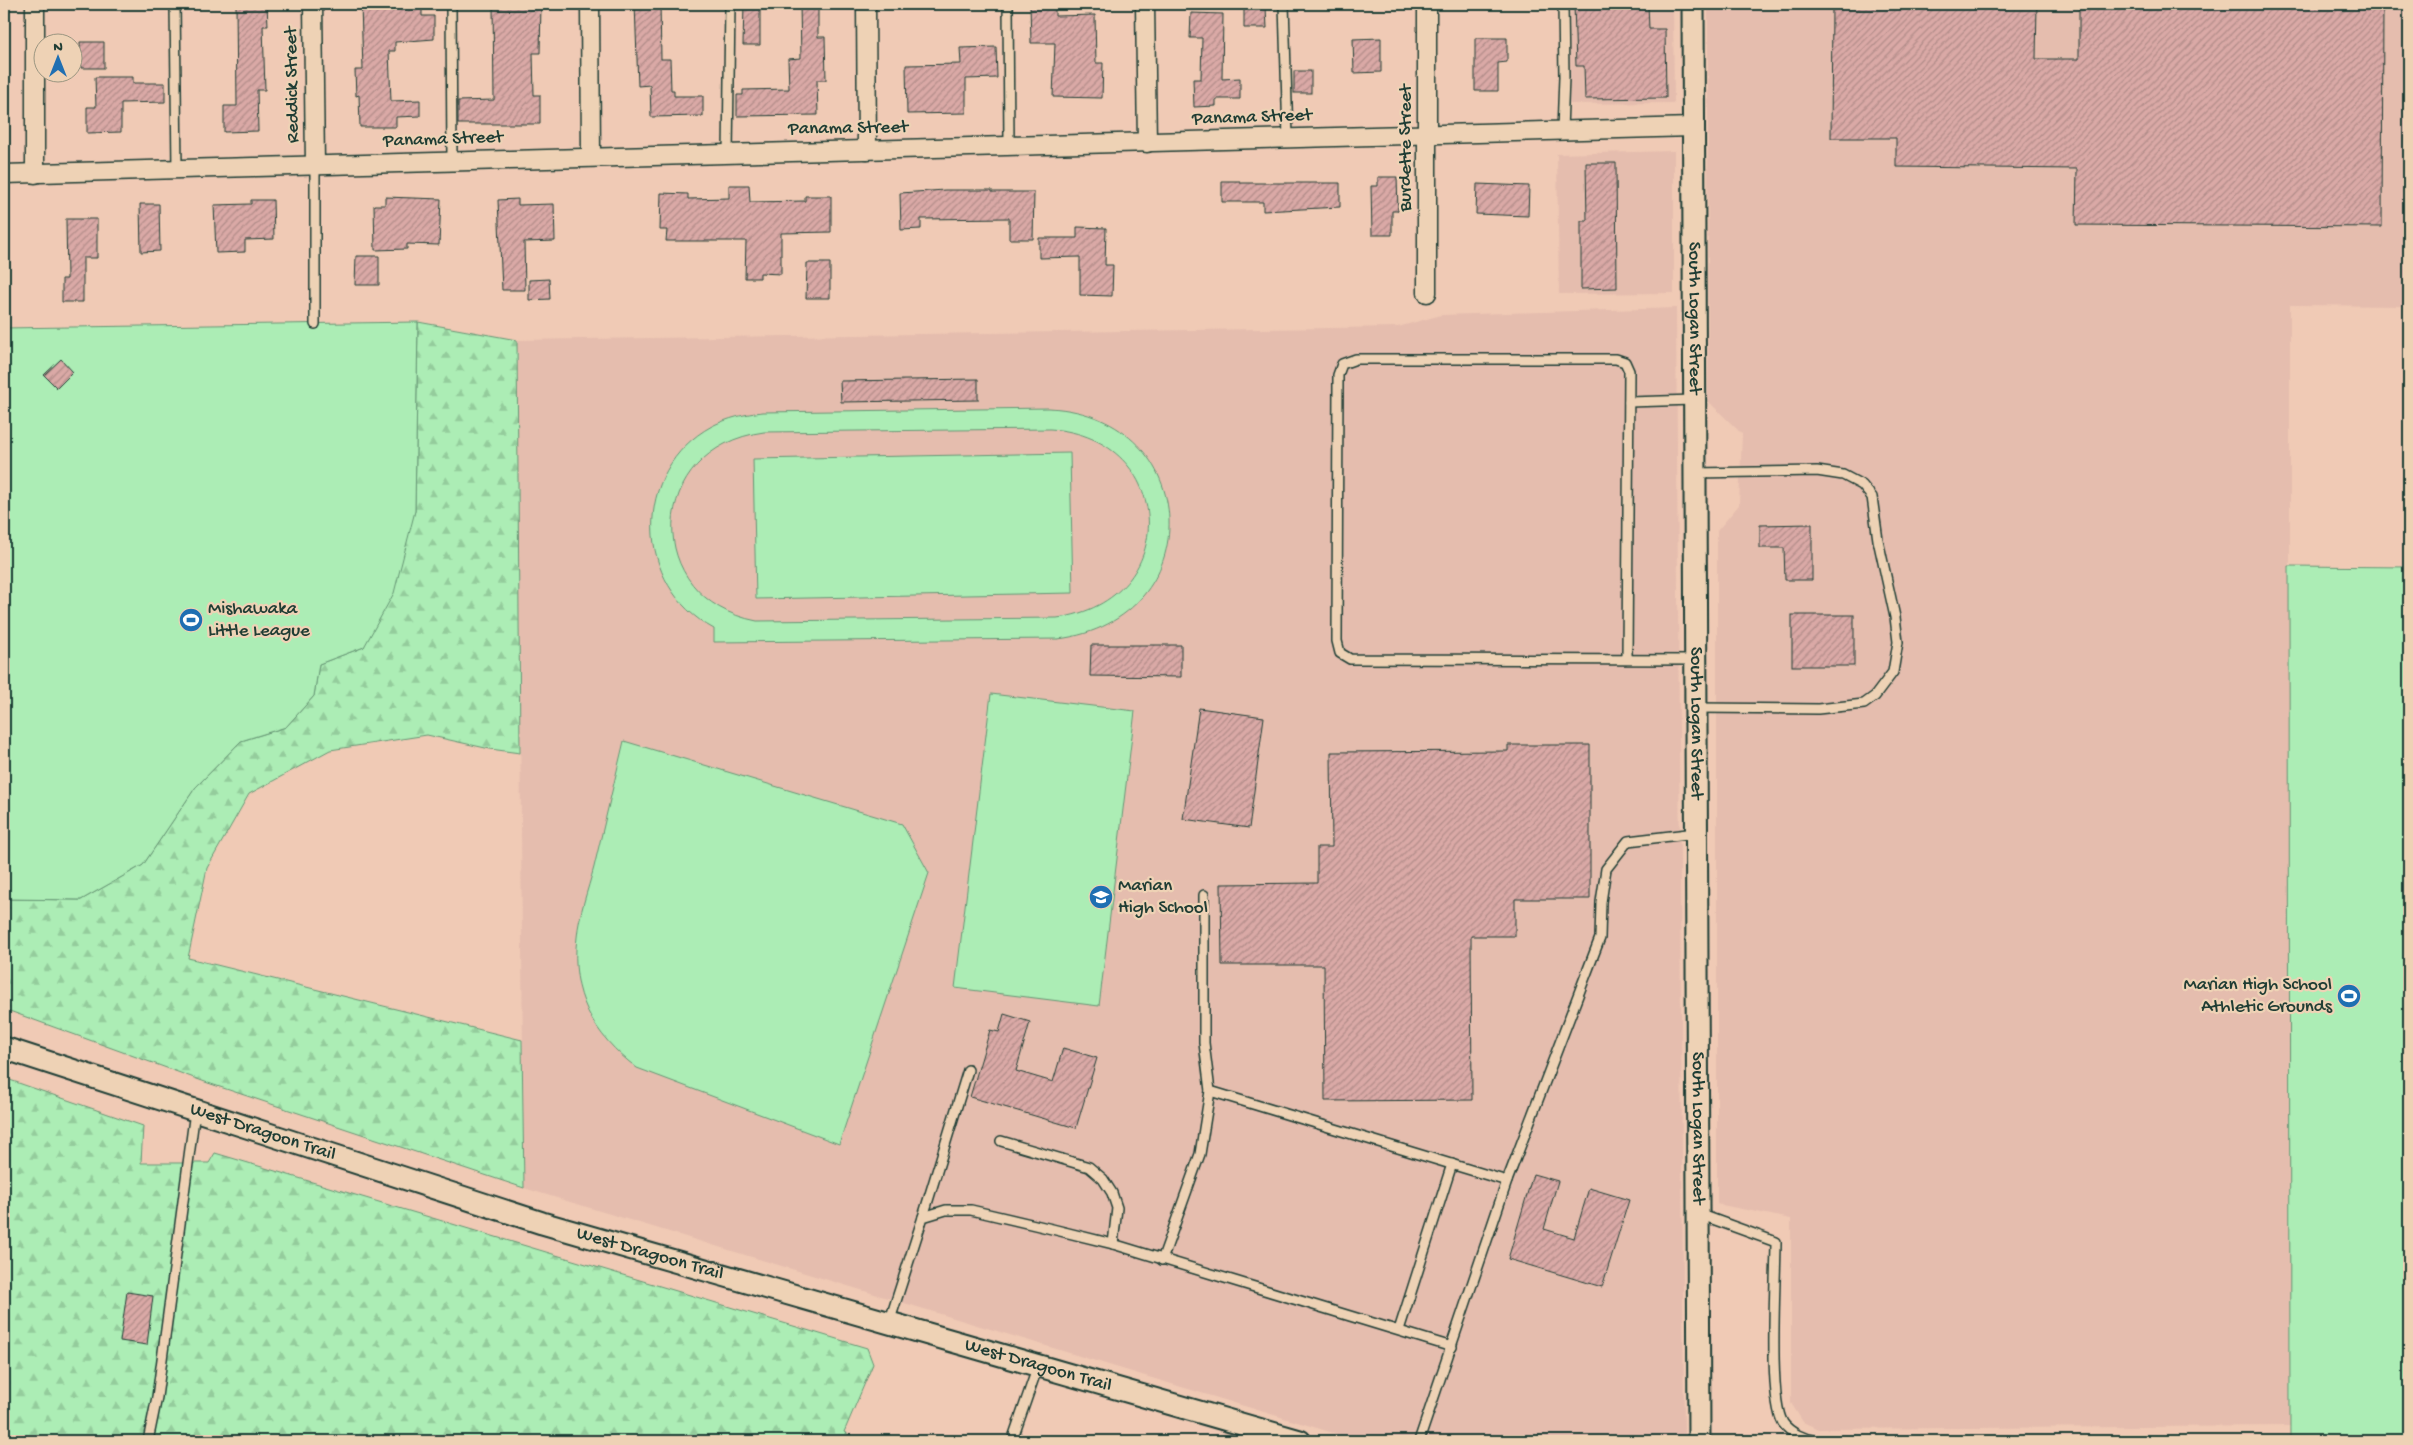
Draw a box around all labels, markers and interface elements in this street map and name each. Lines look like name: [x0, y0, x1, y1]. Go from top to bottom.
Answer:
street label: Reddick Street: [280, 24, 306, 143]
north arrow: [32, 32, 82, 82]
text: N: [53, 39, 63, 56]
street label: Burdette Street: [1395, 82, 1418, 212]
street label: Panama Street: [1191, 104, 1315, 132]
street label: Panama Street: [787, 116, 910, 142]
street label: Panama Street: [382, 126, 506, 154]
street label: South Logan Street: [1682, 242, 1706, 397]
place label: Mishawaka Little League: [208, 598, 310, 643]
sports icon: Mishawaka Little League: [178, 607, 204, 633]
street label: South Logan Street: [1684, 647, 1708, 802]
place label: Marian High School: [1118, 875, 1208, 920]
school or university icon: Marian High School: [1088, 884, 1114, 910]
place label: Marian High School Athletic Grounds: [2183, 974, 2333, 1019]
sports icon: Marian High School Athletic Grounds: [2336, 983, 2362, 1009]
street label: South Logan Street: [1686, 1052, 1710, 1207]
street label: West Dragoon Trail: [187, 1098, 338, 1167]
street label: West Dragoon Trail: [574, 1222, 726, 1286]
street label: West Dragoon Trail: [962, 1334, 1114, 1398]

